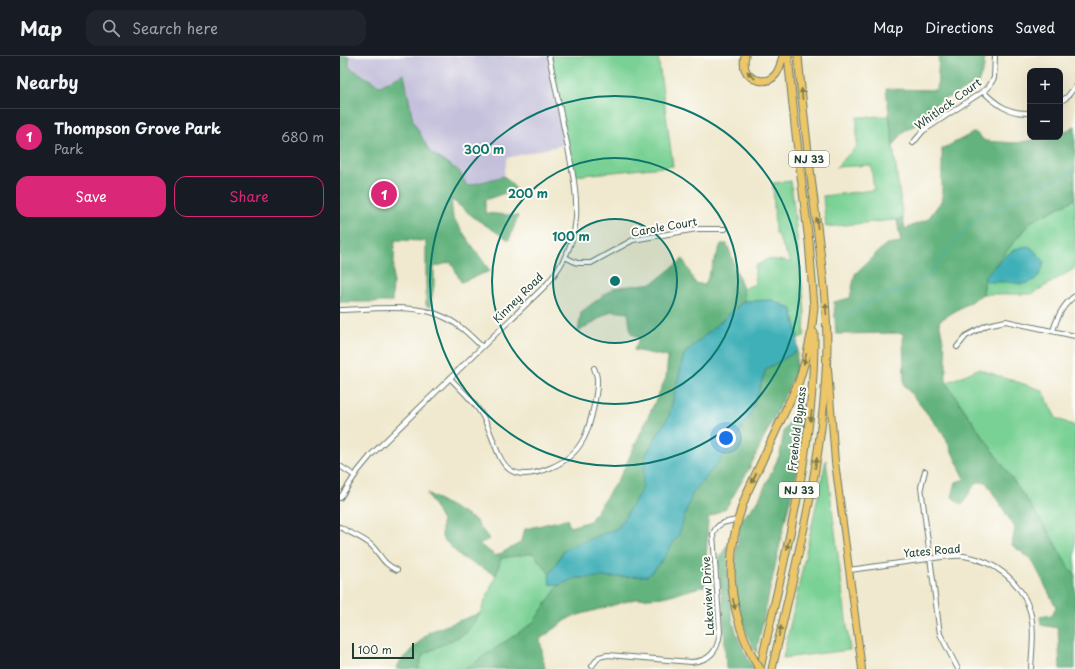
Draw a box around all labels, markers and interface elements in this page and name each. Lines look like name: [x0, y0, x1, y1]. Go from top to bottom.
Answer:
search box: [86, 10, 366, 46]
text: Map: [20, 14, 62, 42]
text: Search here: [132, 16, 218, 39]
icon: search: [100, 17, 122, 39]
text: Map: [873, 17, 903, 38]
text: Directions: [925, 17, 993, 38]
text: Saved: [1015, 17, 1055, 38]
map controls: [1027, 68, 1063, 140]
button: +: [1027, 68, 1063, 104]
text: Nearby: [16, 69, 78, 95]
one-way arrow: [746, 70, 755, 79]
street label: Whitlock Court: [911, 73, 985, 134]
one-way arrow: [798, 88, 805, 100]
button: −: [1027, 104, 1063, 140]
text: Thompson Grove Park: [54, 116, 221, 139]
text: 1: [26, 127, 32, 146]
text: 680 m: [281, 127, 324, 146]
text: Park: [54, 139, 83, 158]
text: 300 m: [464, 140, 504, 158]
road number: NJ 33: [789, 151, 829, 167]
button: Save: [16, 176, 166, 217]
button: Share: [174, 176, 324, 217]
pin: 1: [371, 179, 397, 209]
text: 200 m: [508, 184, 548, 202]
street label: Carole Court: [629, 212, 699, 241]
one-way arrow: [814, 217, 820, 229]
text: 100 m: [552, 227, 590, 245]
street label: Kinney Road: [488, 268, 547, 327]
centre of rings: [608, 274, 622, 288]
one-way arrow: [822, 303, 829, 315]
one-way arrow: [802, 353, 808, 365]
street label: Freehold Bypass: [783, 385, 810, 472]
one-way arrow: [807, 410, 814, 422]
your location: [716, 428, 736, 448]
one-way arrow: [813, 457, 819, 469]
one-way arrow: [751, 472, 757, 484]
road number: NJ 33: [779, 482, 819, 498]
one-way arrow: [784, 537, 790, 550]
street label: Yates Road: [903, 540, 961, 561]
street label: Lakeview Drive: [697, 556, 718, 636]
one-way arrow: [731, 598, 737, 610]
one-way arrow: [778, 625, 784, 637]
scale bar: [352, 641, 414, 660]
text: 100 m: [358, 641, 392, 658]

